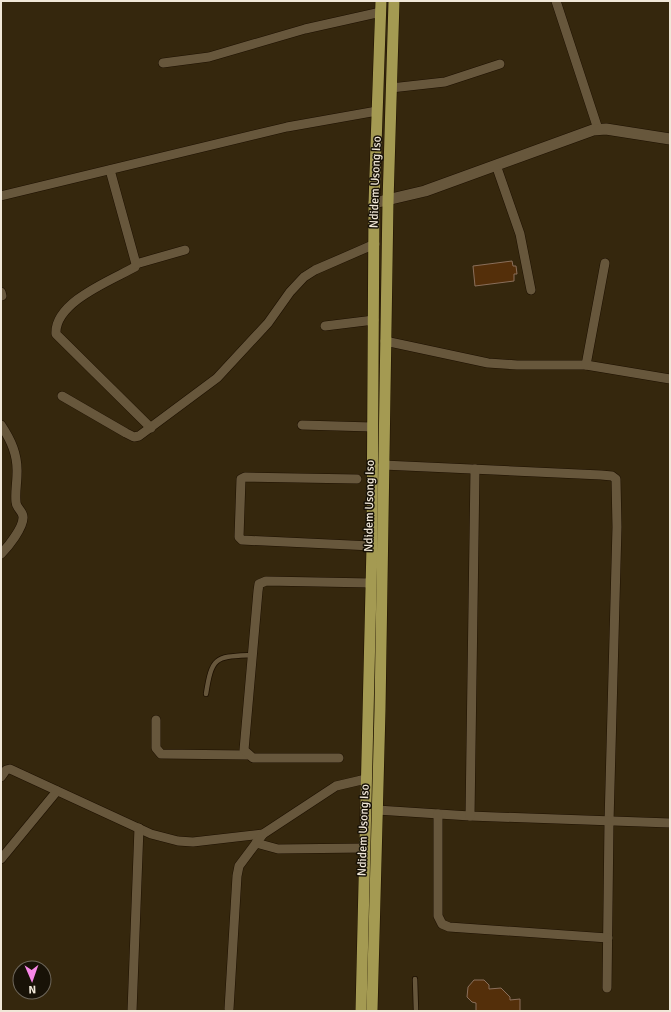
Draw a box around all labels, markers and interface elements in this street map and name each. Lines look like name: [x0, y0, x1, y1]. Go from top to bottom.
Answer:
street label: Ndidem Usong Iso: [366, 136, 385, 228]
street label: Ndidem Usong Iso: [361, 460, 378, 552]
street label: Ndidem Usong Iso: [354, 784, 373, 876]
north arrow: [12, 960, 52, 1000]
text: N: [28, 983, 36, 996]

